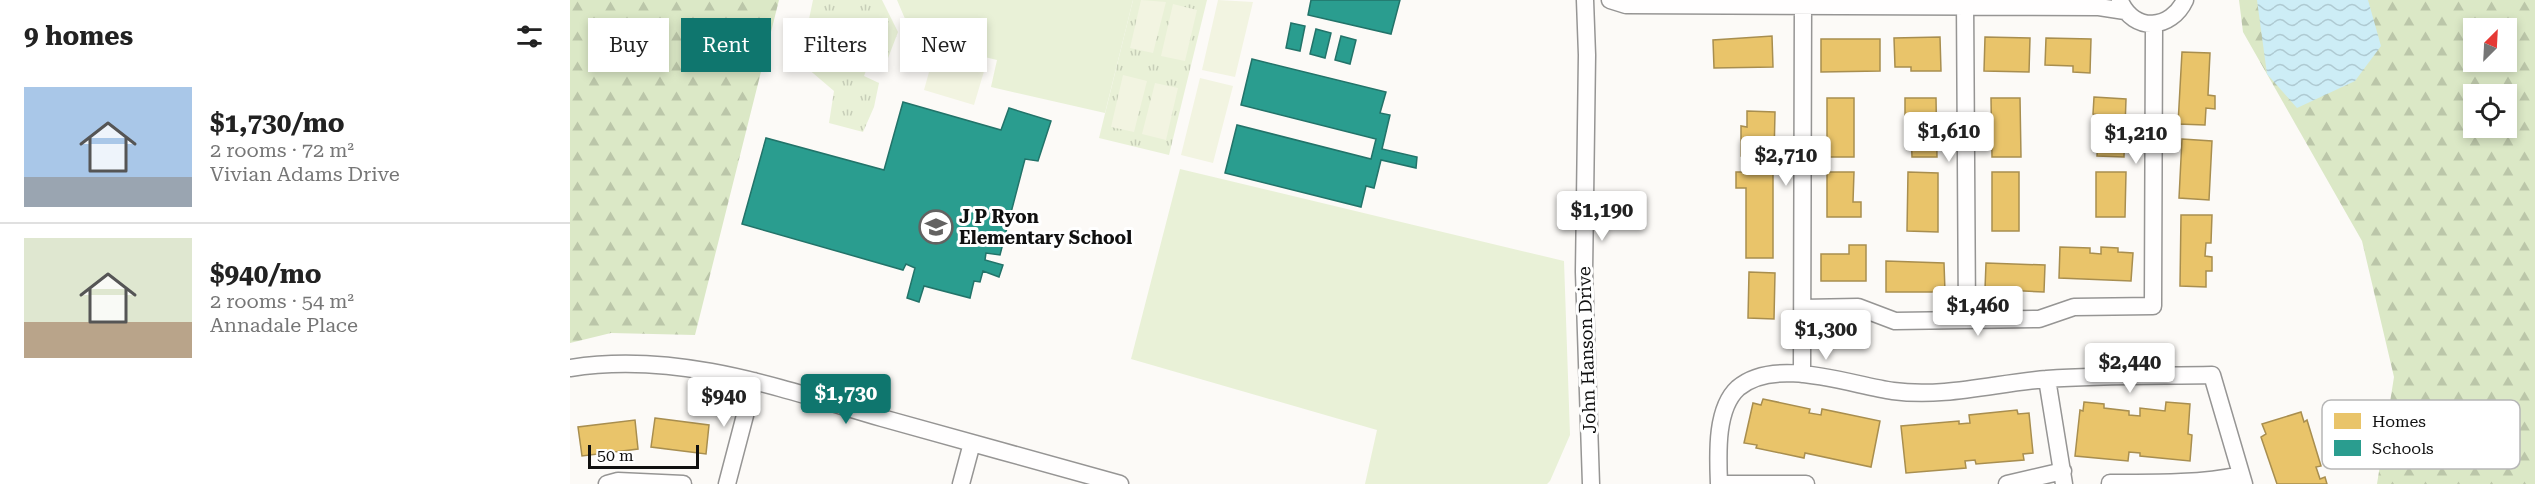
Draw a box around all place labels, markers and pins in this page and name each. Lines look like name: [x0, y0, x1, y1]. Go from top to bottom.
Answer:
pin: $1,610: [1900, 112, 1998, 163]
pin: $1,210: [2087, 114, 2185, 165]
pin: $2,710: [1737, 136, 1835, 187]
pin: $1,190: [1553, 191, 1651, 242]
place label: J P Ryon Elementary School: [959, 206, 1132, 248]
school or university icon: J P Ryon Elementary School: [918, 209, 954, 245]
pin: $1,460: [1929, 286, 2027, 337]
pin: $1,300: [1777, 310, 1875, 361]
pin: $2,440: [2081, 343, 2179, 394]
pin: $1,730: [797, 374, 895, 425]
pin: $940: [688, 377, 760, 428]

